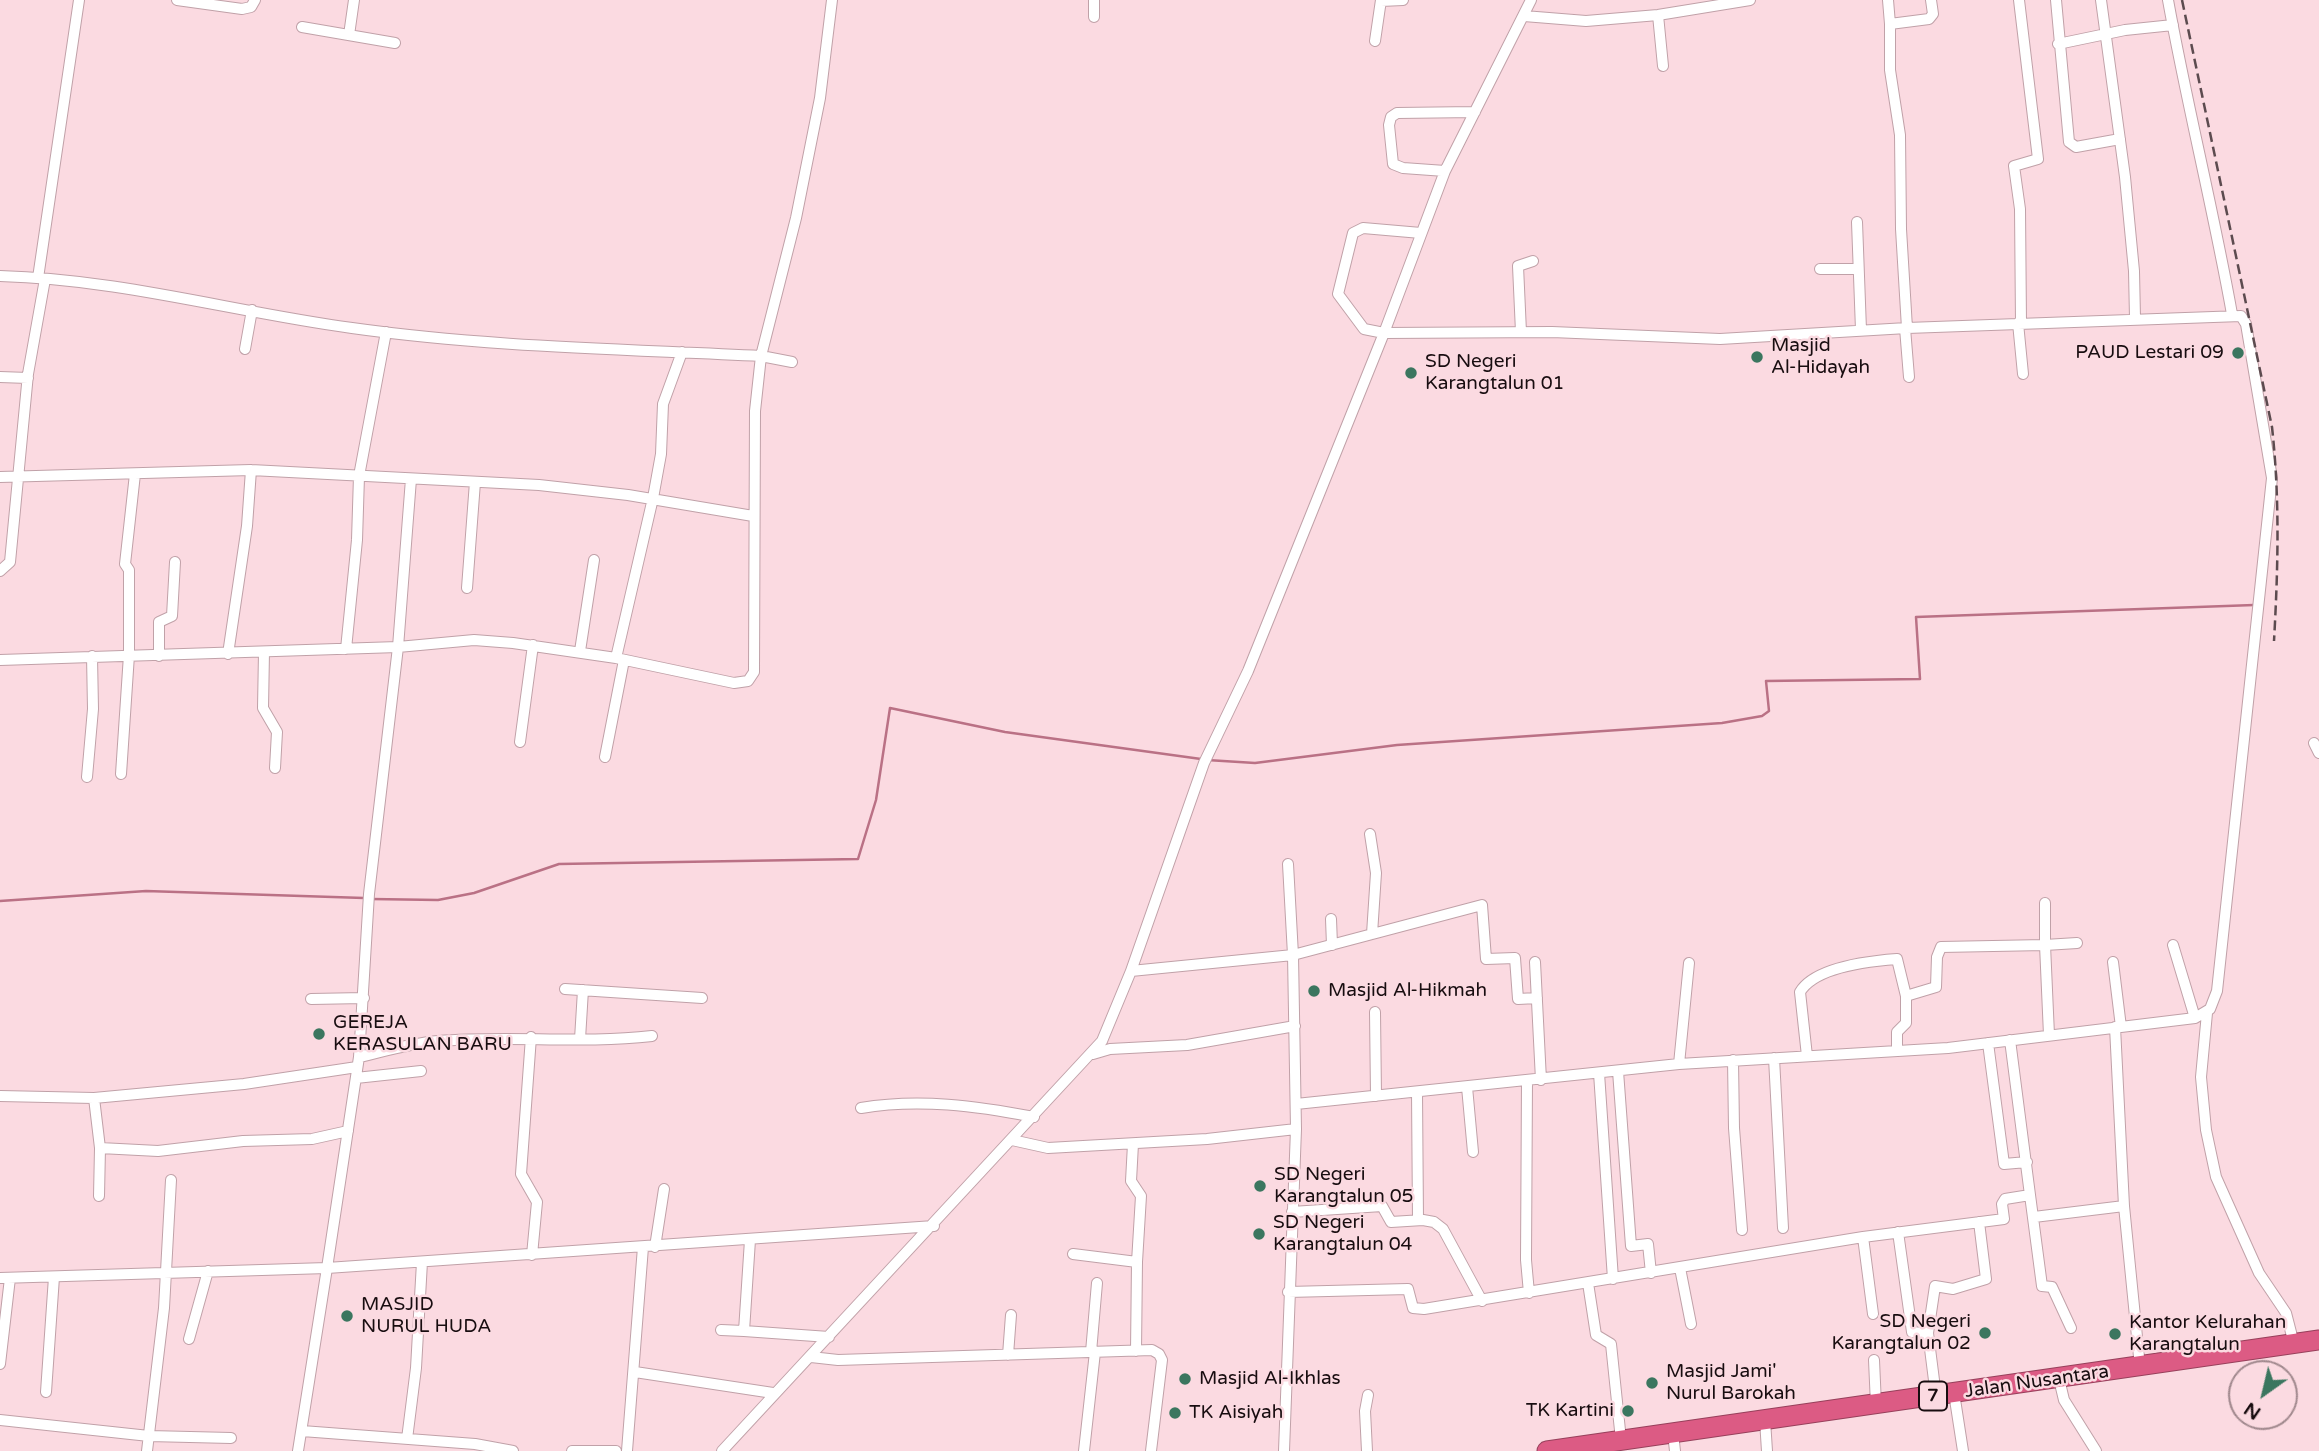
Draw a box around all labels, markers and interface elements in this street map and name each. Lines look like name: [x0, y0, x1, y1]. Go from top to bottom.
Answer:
place label: Masjid Al-Hidayah: [1771, 335, 1870, 379]
place label: PAUD Lestari 09: [2075, 342, 2224, 364]
marker: PAUD Lestari 09: [2230, 345, 2246, 361]
marker: Masjid Al-Hidayah: [1749, 349, 1765, 365]
place label: SD Negeri Karangtalun 01: [1425, 351, 1565, 395]
marker: SD Negeri Karangtalun 01: [1403, 365, 1419, 381]
place label: Masjid Al-Hikmah: [1328, 980, 1487, 1002]
marker: Masjid Al-Hikmah: [1306, 983, 1322, 999]
place label: GEREJA KERASULAN BARU: [333, 1012, 512, 1056]
marker: GEREJA KERASULAN BARU: [311, 1026, 327, 1042]
place label: SD Negeri Karangtalun 05: [1274, 1164, 1414, 1208]
marker: SD Negeri Karangtalun 05: [1252, 1178, 1268, 1194]
place label: SD Negeri Karangtalun 04: [1273, 1212, 1413, 1256]
marker: SD Negeri Karangtalun 04: [1251, 1226, 1267, 1242]
place label: MASJID NURUL HUDA: [361, 1294, 491, 1338]
marker: MASJID NURUL HUDA: [339, 1308, 355, 1324]
place label: SD Negeri Karangtalun 02: [1831, 1311, 1971, 1355]
place label: Kantor Kelurahan Karangtalun: [2129, 1312, 2286, 1356]
marker: SD Negeri Karangtalun 02: [1977, 1325, 1993, 1341]
marker: Kantor Kelurahan Karangtalun: [2107, 1326, 2123, 1342]
north arrow: [2228, 1360, 2298, 1430]
place label: Masjid Jami' Nurul Barokah: [1666, 1361, 1796, 1405]
street label: Jalan Nusantara: [1964, 1361, 2110, 1403]
place label: Masjid Al-Ikhlas: [1199, 1368, 1341, 1390]
marker: Masjid Al-Ikhlas: [1177, 1371, 1193, 1387]
marker: Masjid Jami' Nurul Barokah: [1644, 1375, 1660, 1391]
road number: 7: [1919, 1381, 1947, 1410]
text: N: [2240, 1397, 2265, 1424]
place label: TK Kartini: [1526, 1400, 1614, 1422]
place label: TK Aisiyah: [1189, 1402, 1283, 1424]
marker: TK Kartini: [1620, 1403, 1636, 1419]
marker: TK Aisiyah: [1167, 1405, 1183, 1421]

